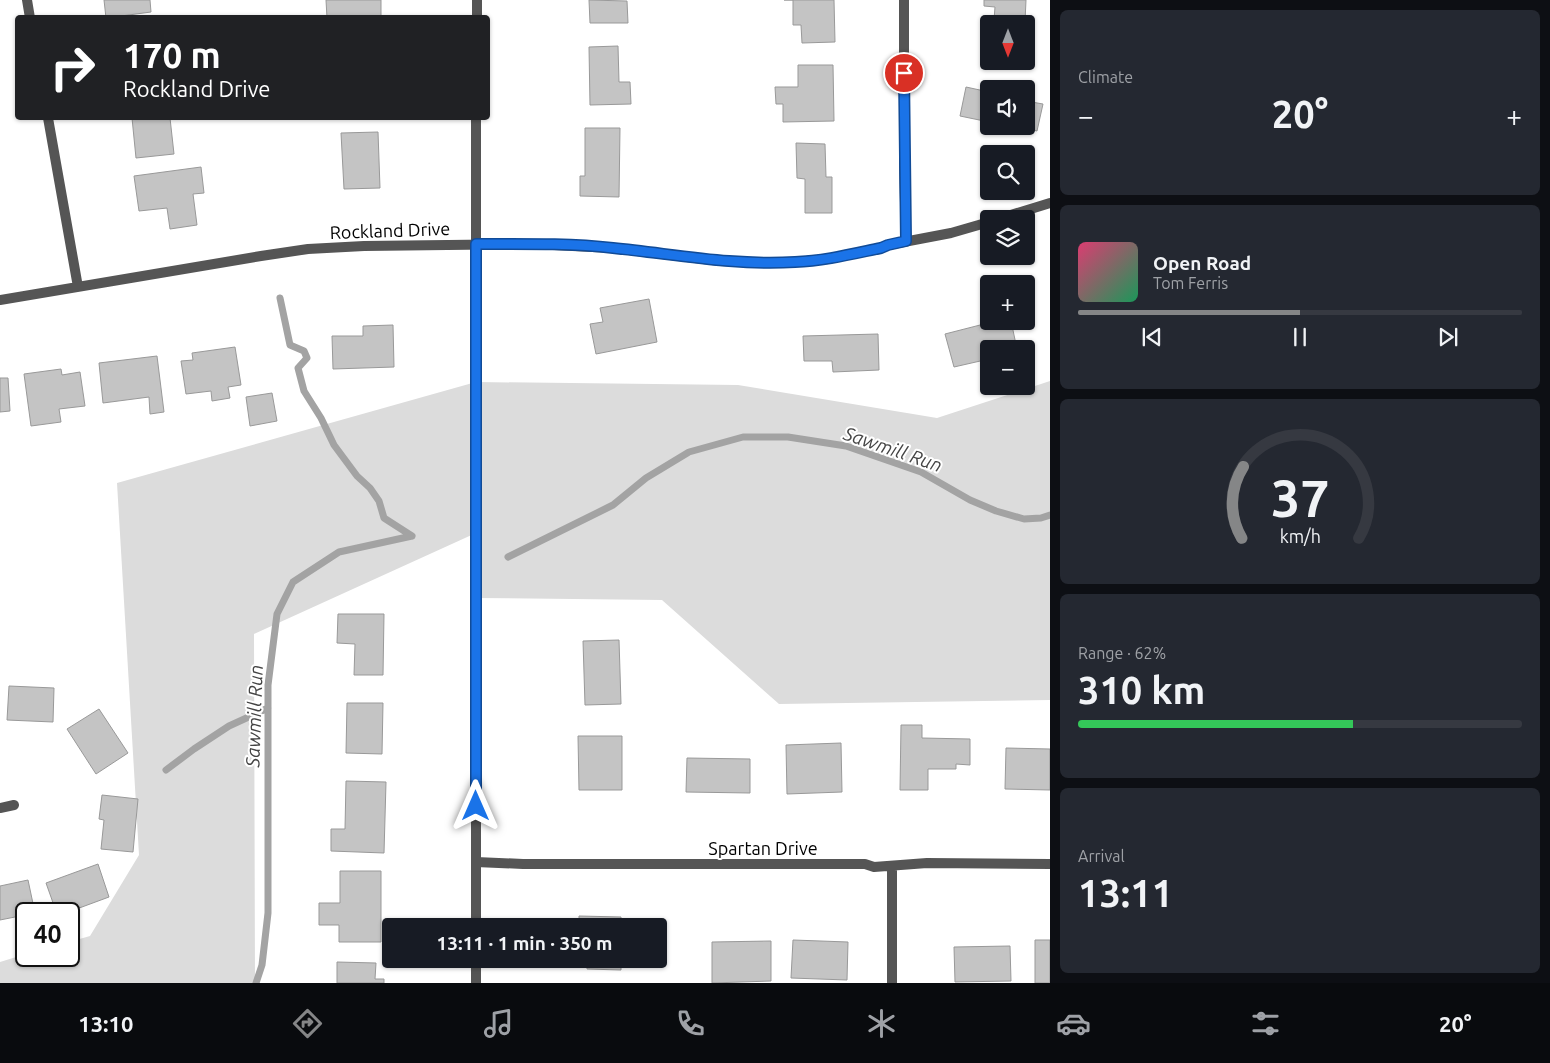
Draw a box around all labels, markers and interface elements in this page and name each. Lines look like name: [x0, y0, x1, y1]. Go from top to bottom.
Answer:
north arrow: [980, 15, 1035, 70]
map controls: [980, 15, 1035, 395]
icon: right: [40, 35, 105, 100]
text: 170 m: [123, 35, 221, 75]
pin: [883, 52, 925, 94]
icon: arrive: [890, 59, 918, 87]
text: Climate: [1078, 68, 1133, 86]
text: Rockland Drive: [123, 76, 270, 101]
button: sound: [980, 80, 1035, 135]
text: 20°: [1272, 93, 1328, 135]
text: −: [1078, 100, 1094, 131]
text: +: [1506, 100, 1522, 131]
button: search: [980, 145, 1035, 200]
button: layers: [980, 210, 1035, 265]
street label: Rockland Drive: [329, 218, 451, 242]
text: Open Road: [1153, 252, 1251, 274]
text: Tom Ferris: [1153, 274, 1228, 292]
button: +: [980, 275, 1035, 330]
icon: previous: [1138, 323, 1166, 351]
icon: pause: [1286, 323, 1314, 351]
icon: next: [1434, 323, 1462, 351]
button: −: [980, 340, 1035, 395]
water label: Sawmill Run: [840, 422, 945, 476]
text: 37: [1271, 469, 1329, 527]
text: km/h: [1279, 526, 1321, 546]
text: Range · 62%: [1078, 644, 1166, 662]
water label: Sawmill Run: [241, 664, 267, 769]
text: 310 km: [1078, 669, 1205, 711]
position arrow: [449, 779, 501, 831]
street label: Spartan Drive: [708, 838, 818, 858]
text: Arrival: [1078, 847, 1125, 865]
text: 13:11: [1078, 872, 1173, 914]
speed limit sign: 40: [15, 902, 80, 967]
text: 13:11 · 1 min · 350 m: [437, 932, 612, 954]
icon: directions: [290, 1006, 325, 1041]
icon: music: [481, 1006, 516, 1041]
icon: phone: [673, 1006, 708, 1041]
icon: climate: [864, 1006, 899, 1041]
icon: car: [1056, 1006, 1091, 1041]
icon: filters: [1248, 1006, 1283, 1041]
text: 13:10: [78, 1011, 133, 1036]
text: 20°: [1439, 1011, 1472, 1036]

